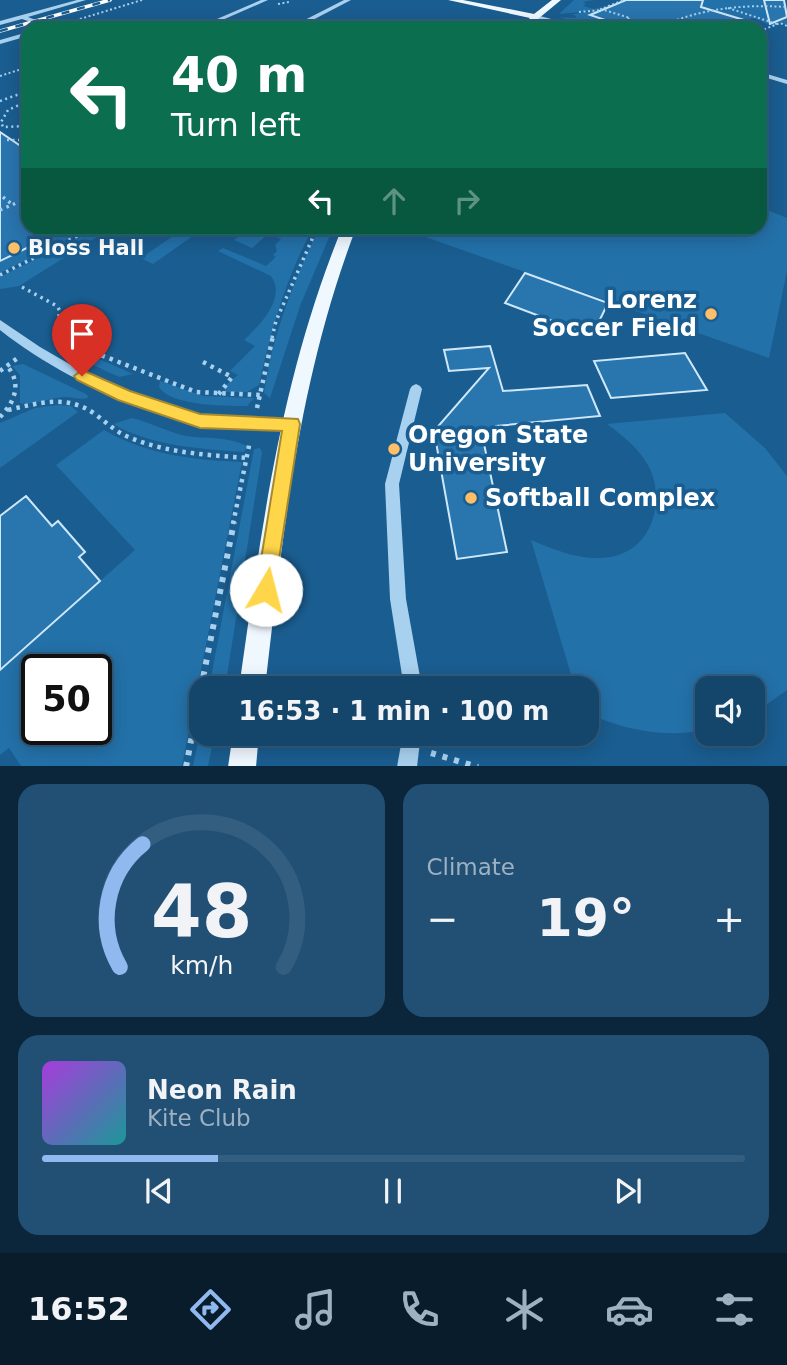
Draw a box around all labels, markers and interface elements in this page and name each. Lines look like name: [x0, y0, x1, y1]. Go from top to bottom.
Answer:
text: 40 m: [171, 47, 307, 104]
icon: left: [56, 49, 147, 140]
text: Turn left: [171, 106, 301, 144]
icon: left: [302, 182, 340, 220]
icon: ahead: [375, 182, 413, 220]
icon: right: [448, 182, 486, 220]
place label: Bloss Hall: [28, 236, 144, 260]
marker: Bloss Hall: [6, 240, 22, 256]
place label: Lorenz Soccer Field: [532, 286, 697, 342]
pin: [52, 304, 112, 376]
marker: Lorenz Soccer Field: [703, 306, 719, 322]
icon: arrive: [63, 315, 101, 353]
place label: Oregon State University: [408, 421, 588, 477]
marker: Oregon State University: [386, 441, 402, 457]
place label: Softball Complex: [485, 484, 716, 512]
marker: Softball Complex: [463, 490, 479, 506]
position arrow: [229, 553, 303, 627]
speed limit sign: 50: [21, 654, 112, 745]
map controls: [695, 676, 765, 746]
button: sound: [695, 676, 765, 746]
text: 16:53 · 1 min · 100 m: [239, 696, 549, 726]
text: Climate: [427, 854, 515, 880]
text: 48: [151, 869, 252, 954]
text: 19°: [537, 888, 635, 948]
text: −: [427, 897, 458, 941]
text: +: [713, 897, 745, 941]
text: km/h: [170, 950, 233, 979]
text: Neon Rain: [147, 1075, 297, 1105]
text: Kite Club: [147, 1105, 251, 1131]
icon: previous: [140, 1172, 178, 1210]
icon: pause: [374, 1172, 412, 1210]
icon: next: [609, 1172, 647, 1210]
icon: directions: [186, 1285, 235, 1334]
icon: music: [291, 1285, 340, 1334]
icon: phone: [395, 1285, 444, 1334]
icon: climate: [500, 1285, 549, 1334]
icon: car: [605, 1285, 654, 1334]
icon: filters: [710, 1285, 759, 1334]
text: 16:52: [28, 1290, 130, 1328]

